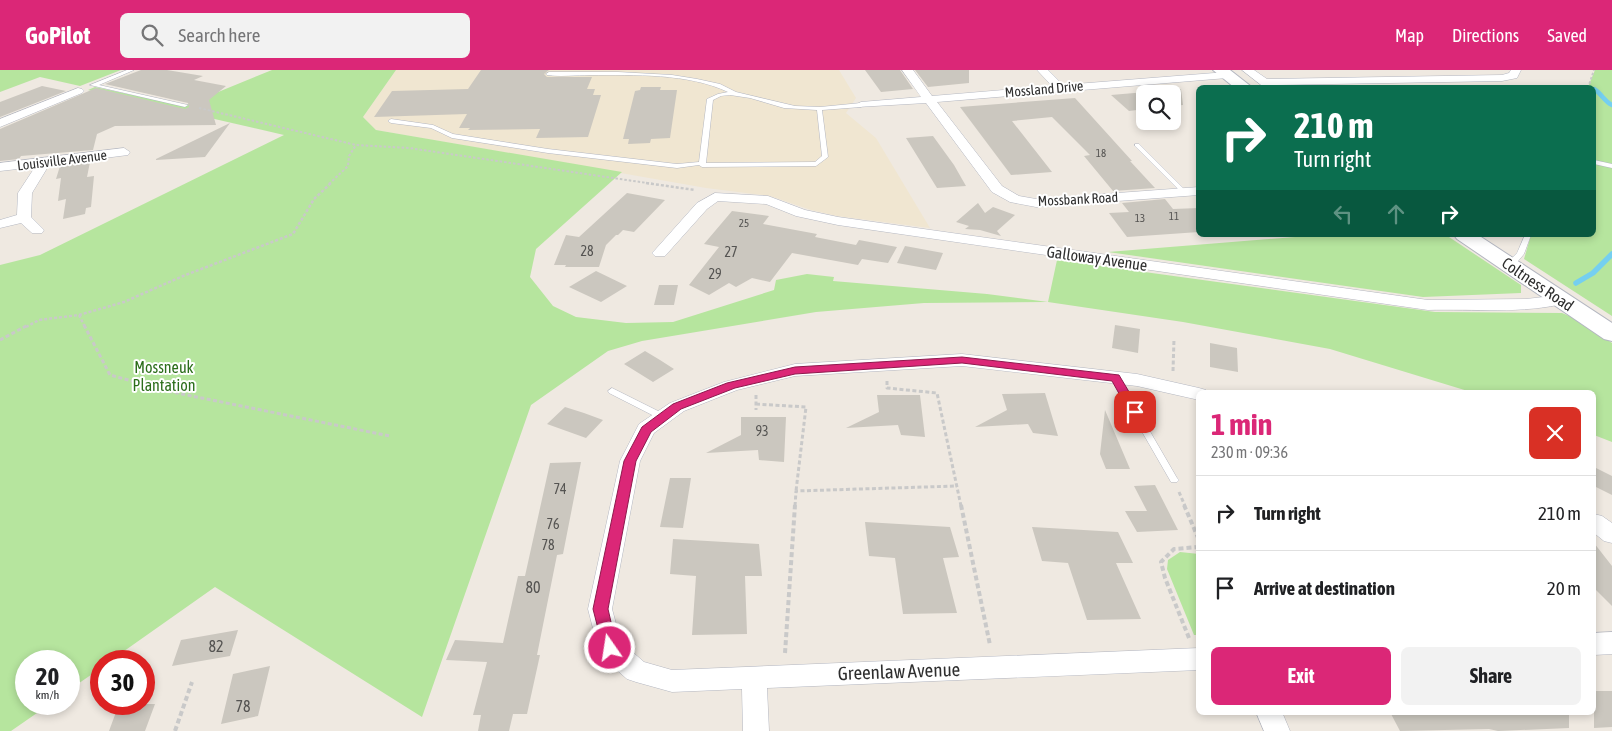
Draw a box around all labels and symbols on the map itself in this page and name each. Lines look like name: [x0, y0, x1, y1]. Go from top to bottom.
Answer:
street label: Mossland Drive: [1004, 78, 1084, 100]
street label: Louisville Avenue: [16, 147, 108, 173]
house number: 18: [1096, 147, 1106, 159]
street label: Mossbank Road: [1037, 189, 1119, 209]
house number: 11: [1169, 210, 1179, 222]
house number: 13: [1135, 212, 1145, 224]
house number: 25: [739, 217, 749, 229]
street label: Galloway Avenue: [1045, 242, 1149, 275]
house number: 28: [580, 243, 594, 259]
house number: 27: [724, 244, 738, 260]
street label: Coltness Road: [1499, 253, 1577, 315]
house number: 29: [708, 266, 722, 282]
park label: Mossneuk Plantation: [133, 358, 195, 394]
pin: [1114, 391, 1156, 433]
house number: 93: [755, 423, 769, 439]
house number: 74: [553, 481, 567, 497]
house number: 76: [546, 516, 560, 532]
house number: 78: [541, 537, 555, 553]
house number: 80: [525, 578, 541, 596]
position arrow: [583, 621, 635, 673]
house number: 82: [208, 637, 224, 655]
speed limit sign: 30: [90, 650, 155, 715]
street label: Greenlaw Avenue: [837, 658, 961, 684]
house number: 78: [235, 697, 251, 715]

